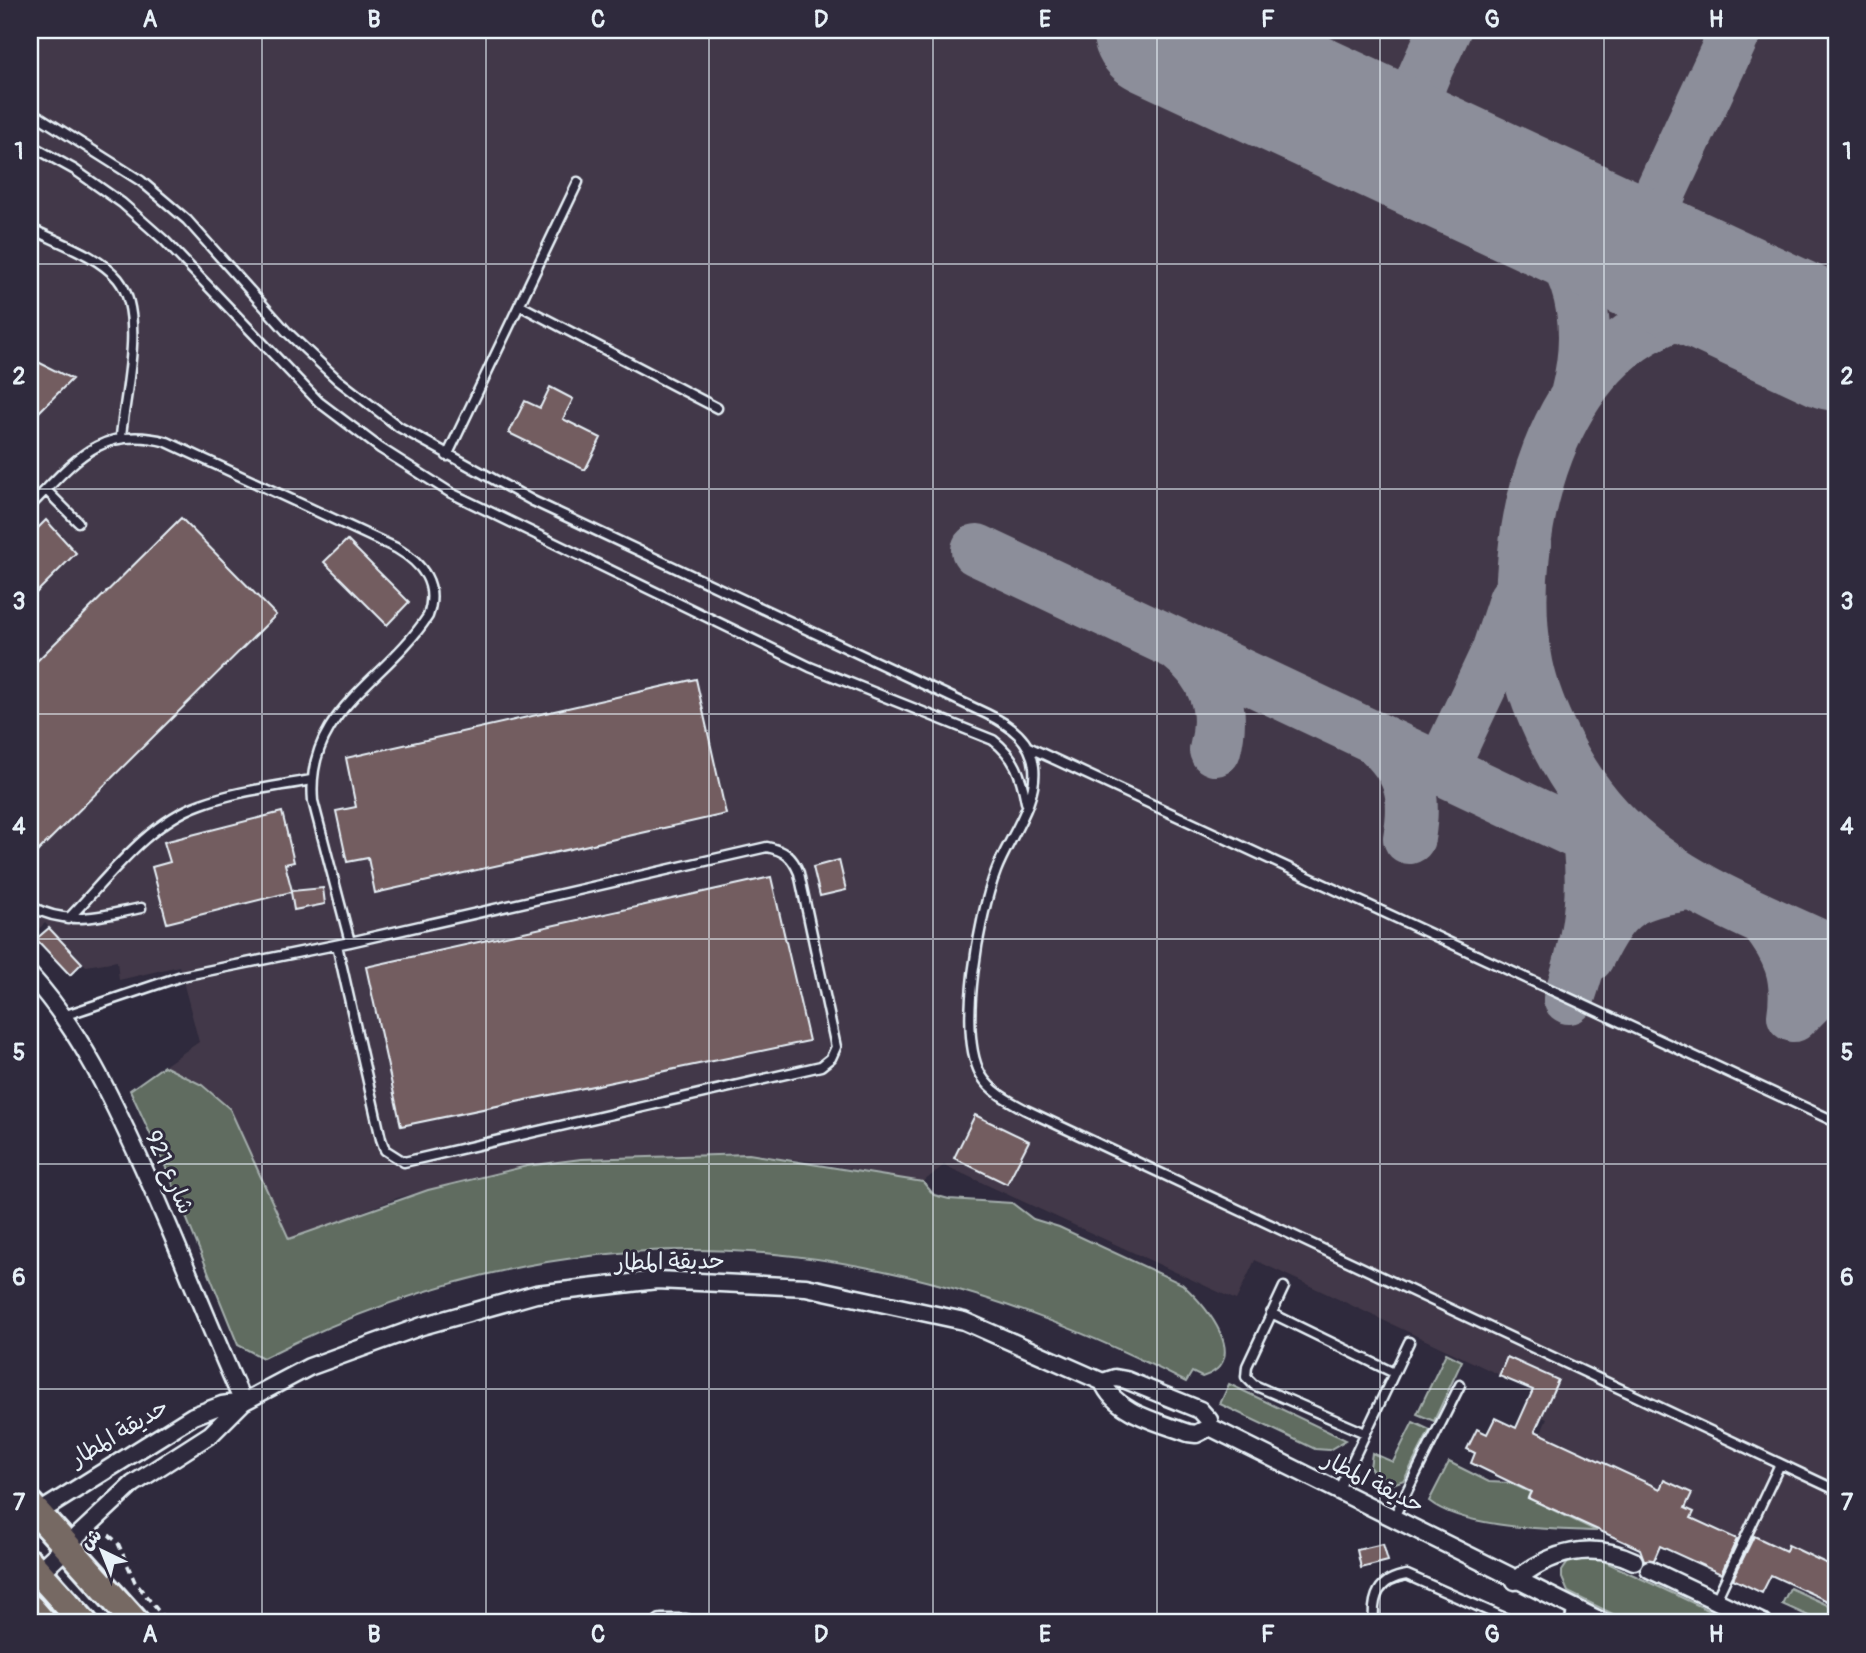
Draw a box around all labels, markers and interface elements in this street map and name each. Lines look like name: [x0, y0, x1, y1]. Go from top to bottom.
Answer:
text: A: [143, 5, 158, 34]
text: B: [367, 5, 381, 34]
text: C: [591, 5, 605, 34]
text: D: [814, 5, 828, 34]
text: E: [1039, 5, 1051, 34]
text: F: [1261, 5, 1275, 34]
text: G: [1484, 5, 1500, 34]
text: H: [1709, 5, 1723, 34]
text: 1: [15, 137, 24, 166]
text: 1: [1843, 137, 1852, 166]
text: 2: [13, 362, 26, 391]
text: 2: [1841, 362, 1854, 391]
text: 3: [13, 587, 25, 616]
text: 3: [1841, 587, 1853, 616]
text: 4: [12, 812, 26, 841]
text: 4: [1840, 812, 1854, 841]
text: 5: [13, 1038, 25, 1067]
text: 5: [1841, 1038, 1853, 1067]
street label: شارع 921: [137, 1126, 201, 1219]
street label: حديقة المطار: [613, 1246, 725, 1277]
text: 6: [12, 1263, 26, 1292]
text: 6: [1840, 1263, 1854, 1292]
street label: حديقة المطار: [63, 1392, 174, 1474]
street label: حديقة المطار: [1317, 1444, 1429, 1520]
text: 7: [13, 1488, 26, 1517]
text: 7: [1841, 1488, 1854, 1517]
north arrow: [66, 1516, 136, 1586]
text: ش: [75, 1523, 107, 1555]
text: A: [143, 1620, 158, 1649]
text: B: [367, 1620, 381, 1649]
text: C: [591, 1620, 605, 1649]
text: D: [814, 1620, 828, 1649]
text: E: [1039, 1620, 1051, 1649]
text: F: [1261, 1620, 1275, 1649]
text: G: [1484, 1620, 1500, 1649]
text: H: [1709, 1620, 1723, 1649]

